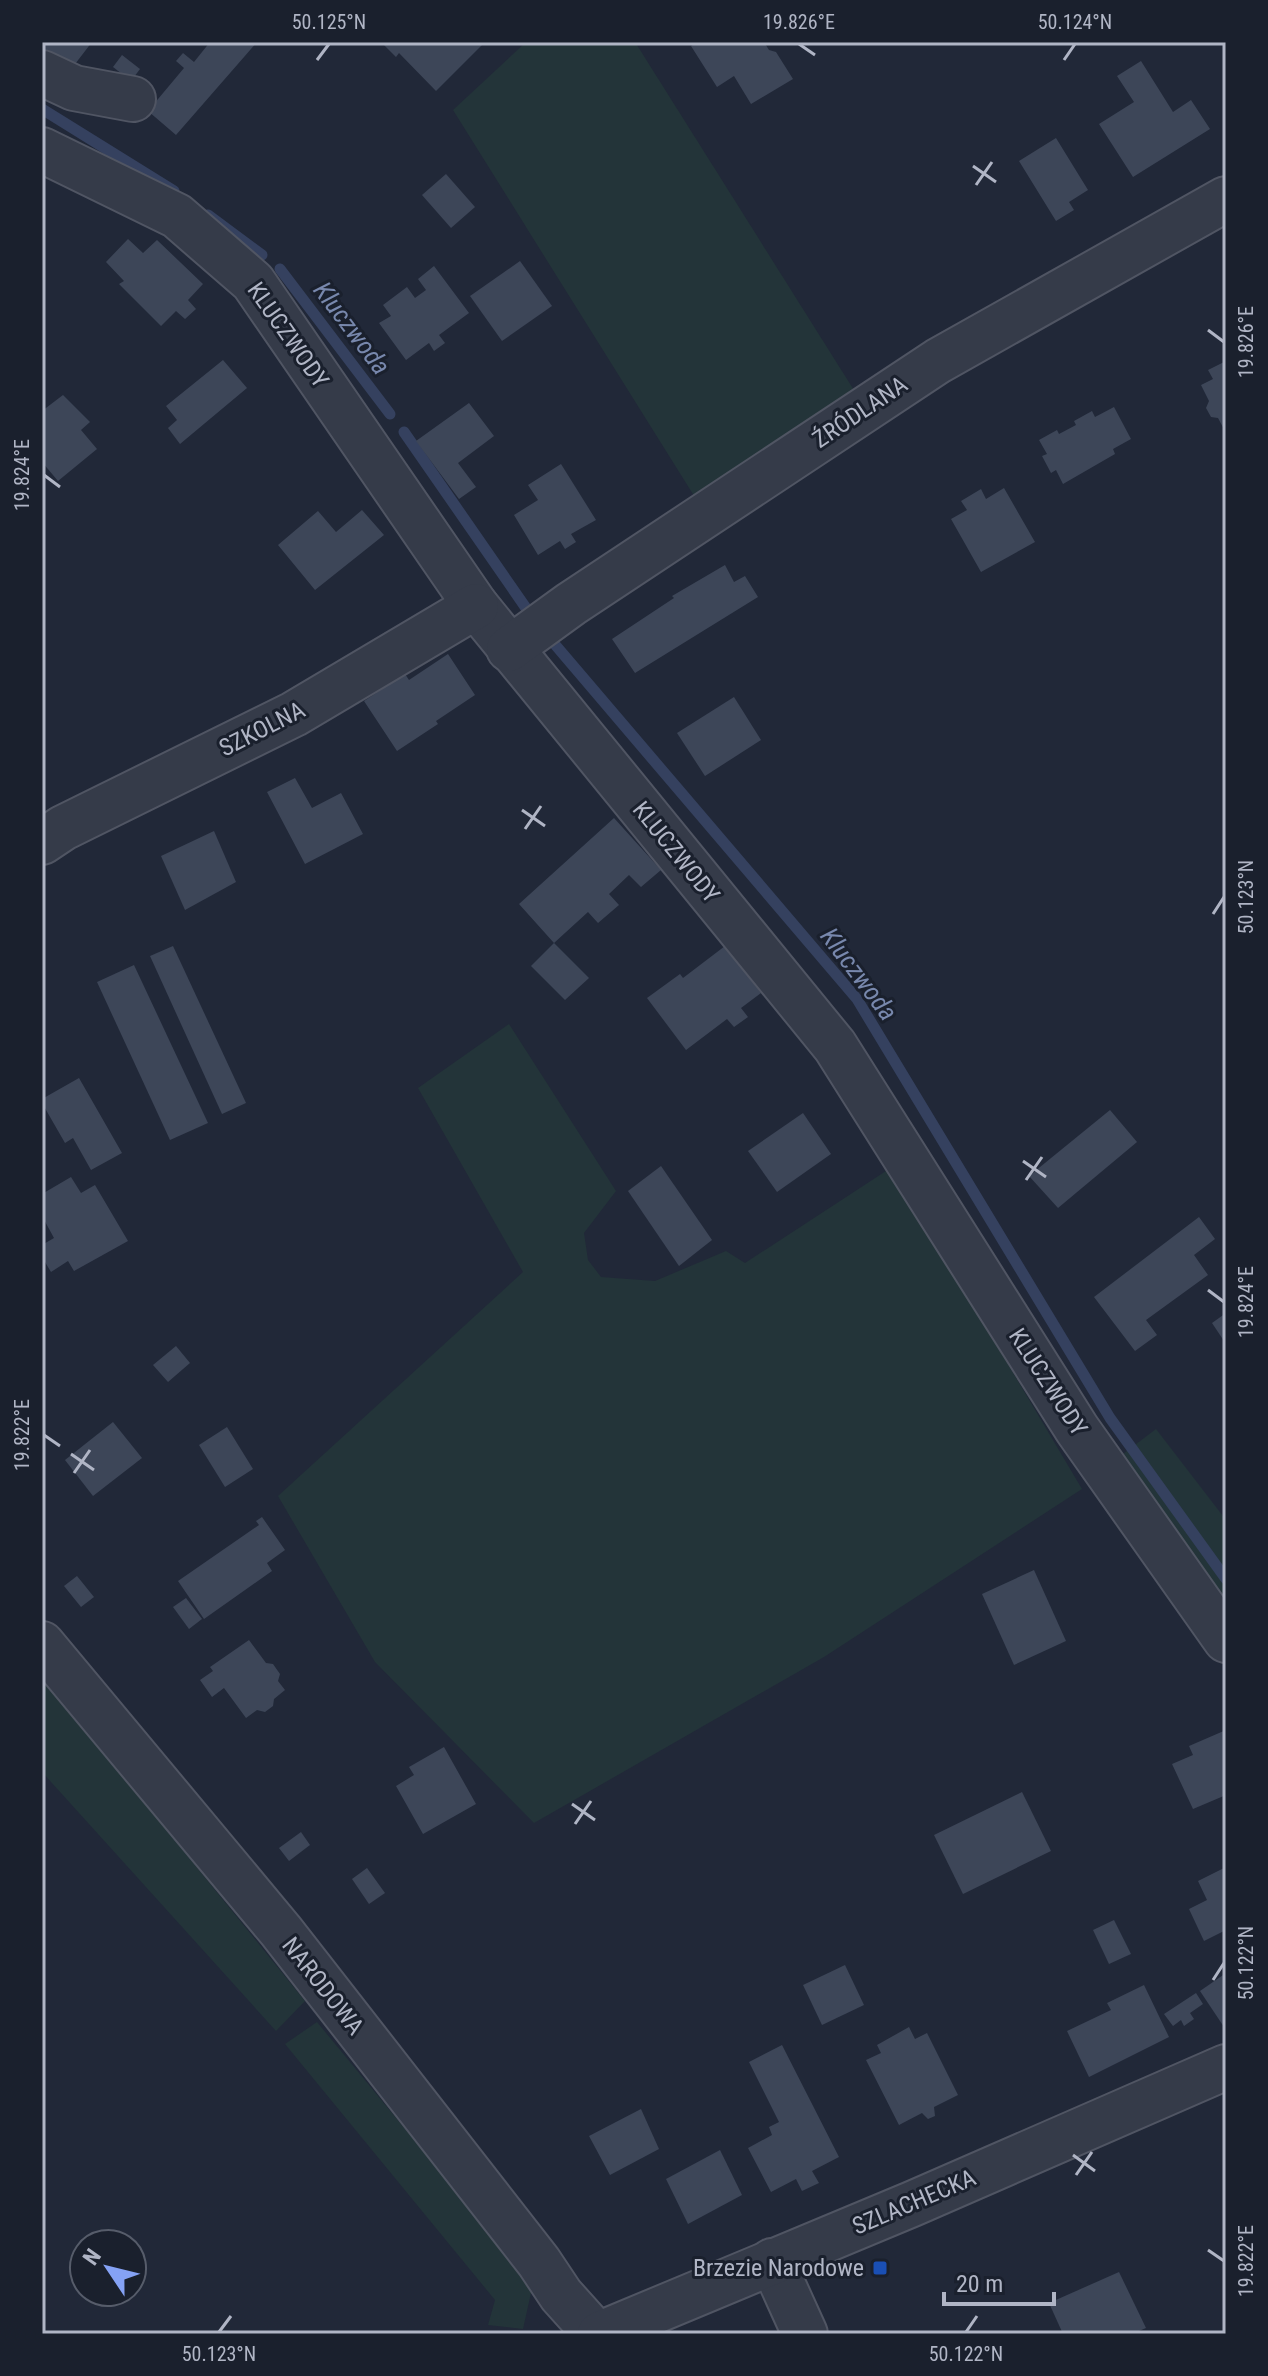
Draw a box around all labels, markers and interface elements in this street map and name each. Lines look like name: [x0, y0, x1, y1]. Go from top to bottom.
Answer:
text: 50.125°N: [292, 10, 366, 34]
text: 19.826°E: [763, 10, 835, 34]
text: 50.124°N: [1038, 10, 1112, 34]
water label: Kluczwoda: [307, 276, 397, 380]
street label: KLUCZWODY: [242, 277, 335, 393]
text: 19.826°E: [1234, 306, 1258, 378]
street label: ŹRÓDLANA: [807, 370, 913, 454]
text: 19.824°E: [10, 439, 34, 511]
street label: SZKOLNA: [214, 695, 310, 762]
street label: KLUCZWODY: [627, 796, 726, 909]
text: 50.123°N: [1234, 860, 1258, 934]
water label: Kluczwoda: [814, 922, 904, 1026]
text: 19.824°E: [1234, 1266, 1258, 1338]
street label: KLUCZWODY: [1003, 1323, 1093, 1441]
text: 19.822°E: [10, 1399, 34, 1471]
text: 50.122°N: [1234, 1926, 1258, 2000]
street label: NARODOWA: [276, 1932, 370, 2040]
street label: SZLACHECKA: [848, 2163, 980, 2241]
text: 19.822°E: [1234, 2225, 1258, 2297]
north arrow: [68, 2228, 148, 2308]
text: N: [78, 2244, 106, 2270]
place label: Brzezie Narodowe: [693, 2254, 864, 2282]
scale bar: [944, 2256, 1054, 2306]
marker: Brzezie Narodowe: [871, 2259, 889, 2277]
text: 20 m: [956, 2270, 1003, 2298]
text: 50.123°N: [182, 2342, 256, 2366]
text: 50.122°N: [929, 2342, 1003, 2366]

